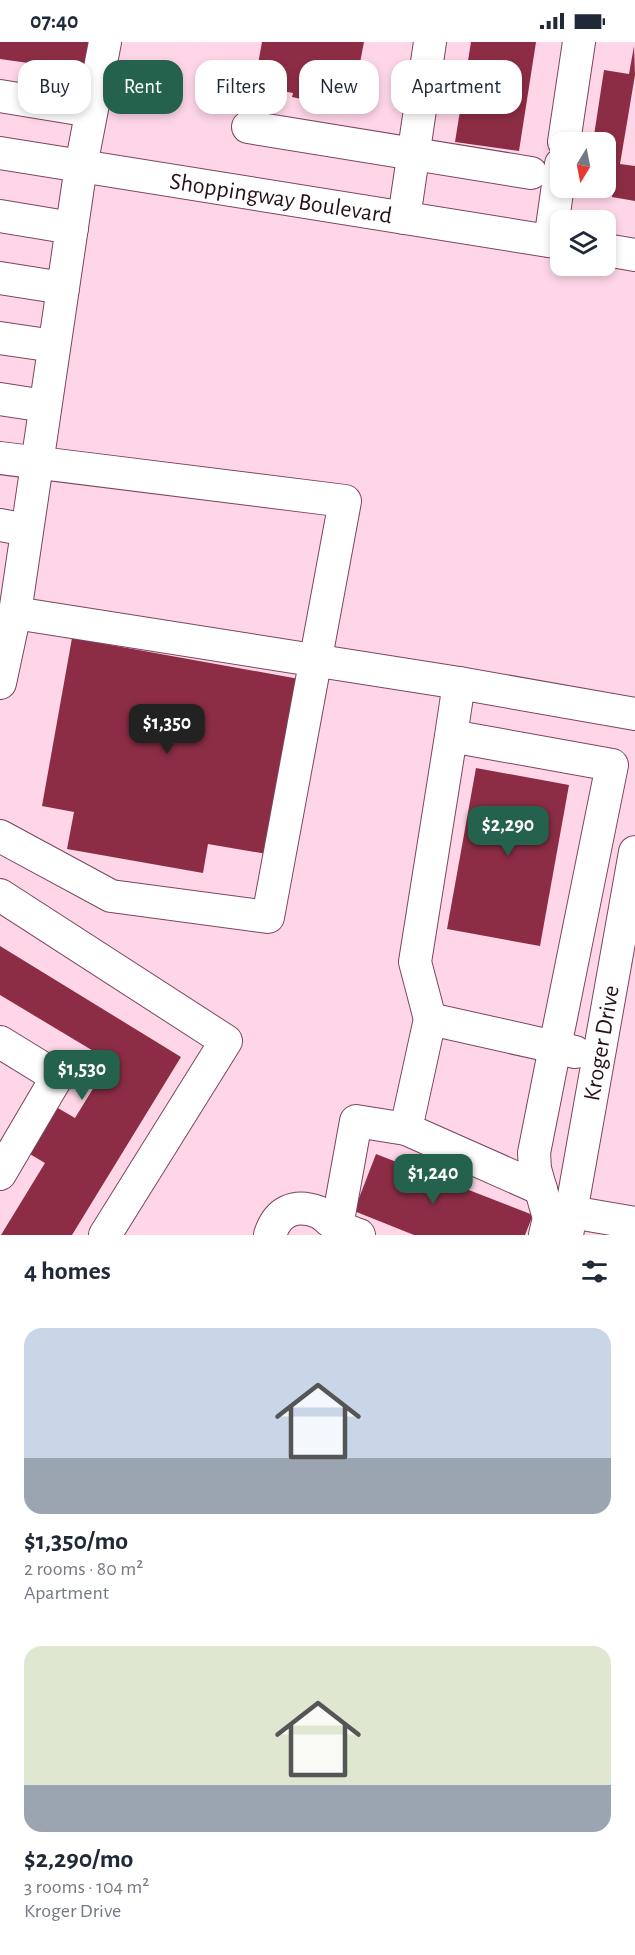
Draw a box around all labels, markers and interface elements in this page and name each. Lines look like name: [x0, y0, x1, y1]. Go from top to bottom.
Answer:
text: 07:40: [30, 10, 79, 32]
chip: Buy: [18, 60, 91, 114]
chip: Rent: [103, 60, 183, 114]
chip: Filters: [195, 60, 287, 114]
chip: New: [299, 60, 379, 114]
chip: Apartment: [391, 60, 522, 114]
north arrow: [550, 132, 616, 198]
map controls: [550, 132, 616, 276]
street label: Shoppingway Boulevard: [168, 170, 394, 228]
button: layers: [550, 210, 616, 276]
pin: $1,350: [118, 704, 216, 755]
text: $1,350: [143, 713, 191, 733]
pin: $2,290: [459, 806, 557, 857]
text: $2,290: [482, 815, 534, 835]
street label: Kroger Drive: [580, 984, 624, 1103]
pin: $1,530: [33, 1050, 131, 1101]
text: $1,530: [58, 1059, 106, 1079]
pin: $1,240: [384, 1154, 482, 1205]
text: $1,240: [408, 1163, 458, 1183]
icon: filters: [578, 1255, 611, 1288]
text: 4 homes: [24, 1258, 111, 1284]
icon: home: [264, 1367, 372, 1475]
text: $1,350/mo: [24, 1528, 128, 1554]
text: 2 rooms · 80 m²: [24, 1559, 143, 1579]
text: Apartment: [24, 1583, 109, 1603]
icon: home: [264, 1685, 372, 1793]
text: $2,290/mo: [24, 1846, 133, 1872]
text: 3 rooms · 104 m²: [24, 1877, 149, 1897]
text: Kroger Drive: [24, 1901, 121, 1921]

